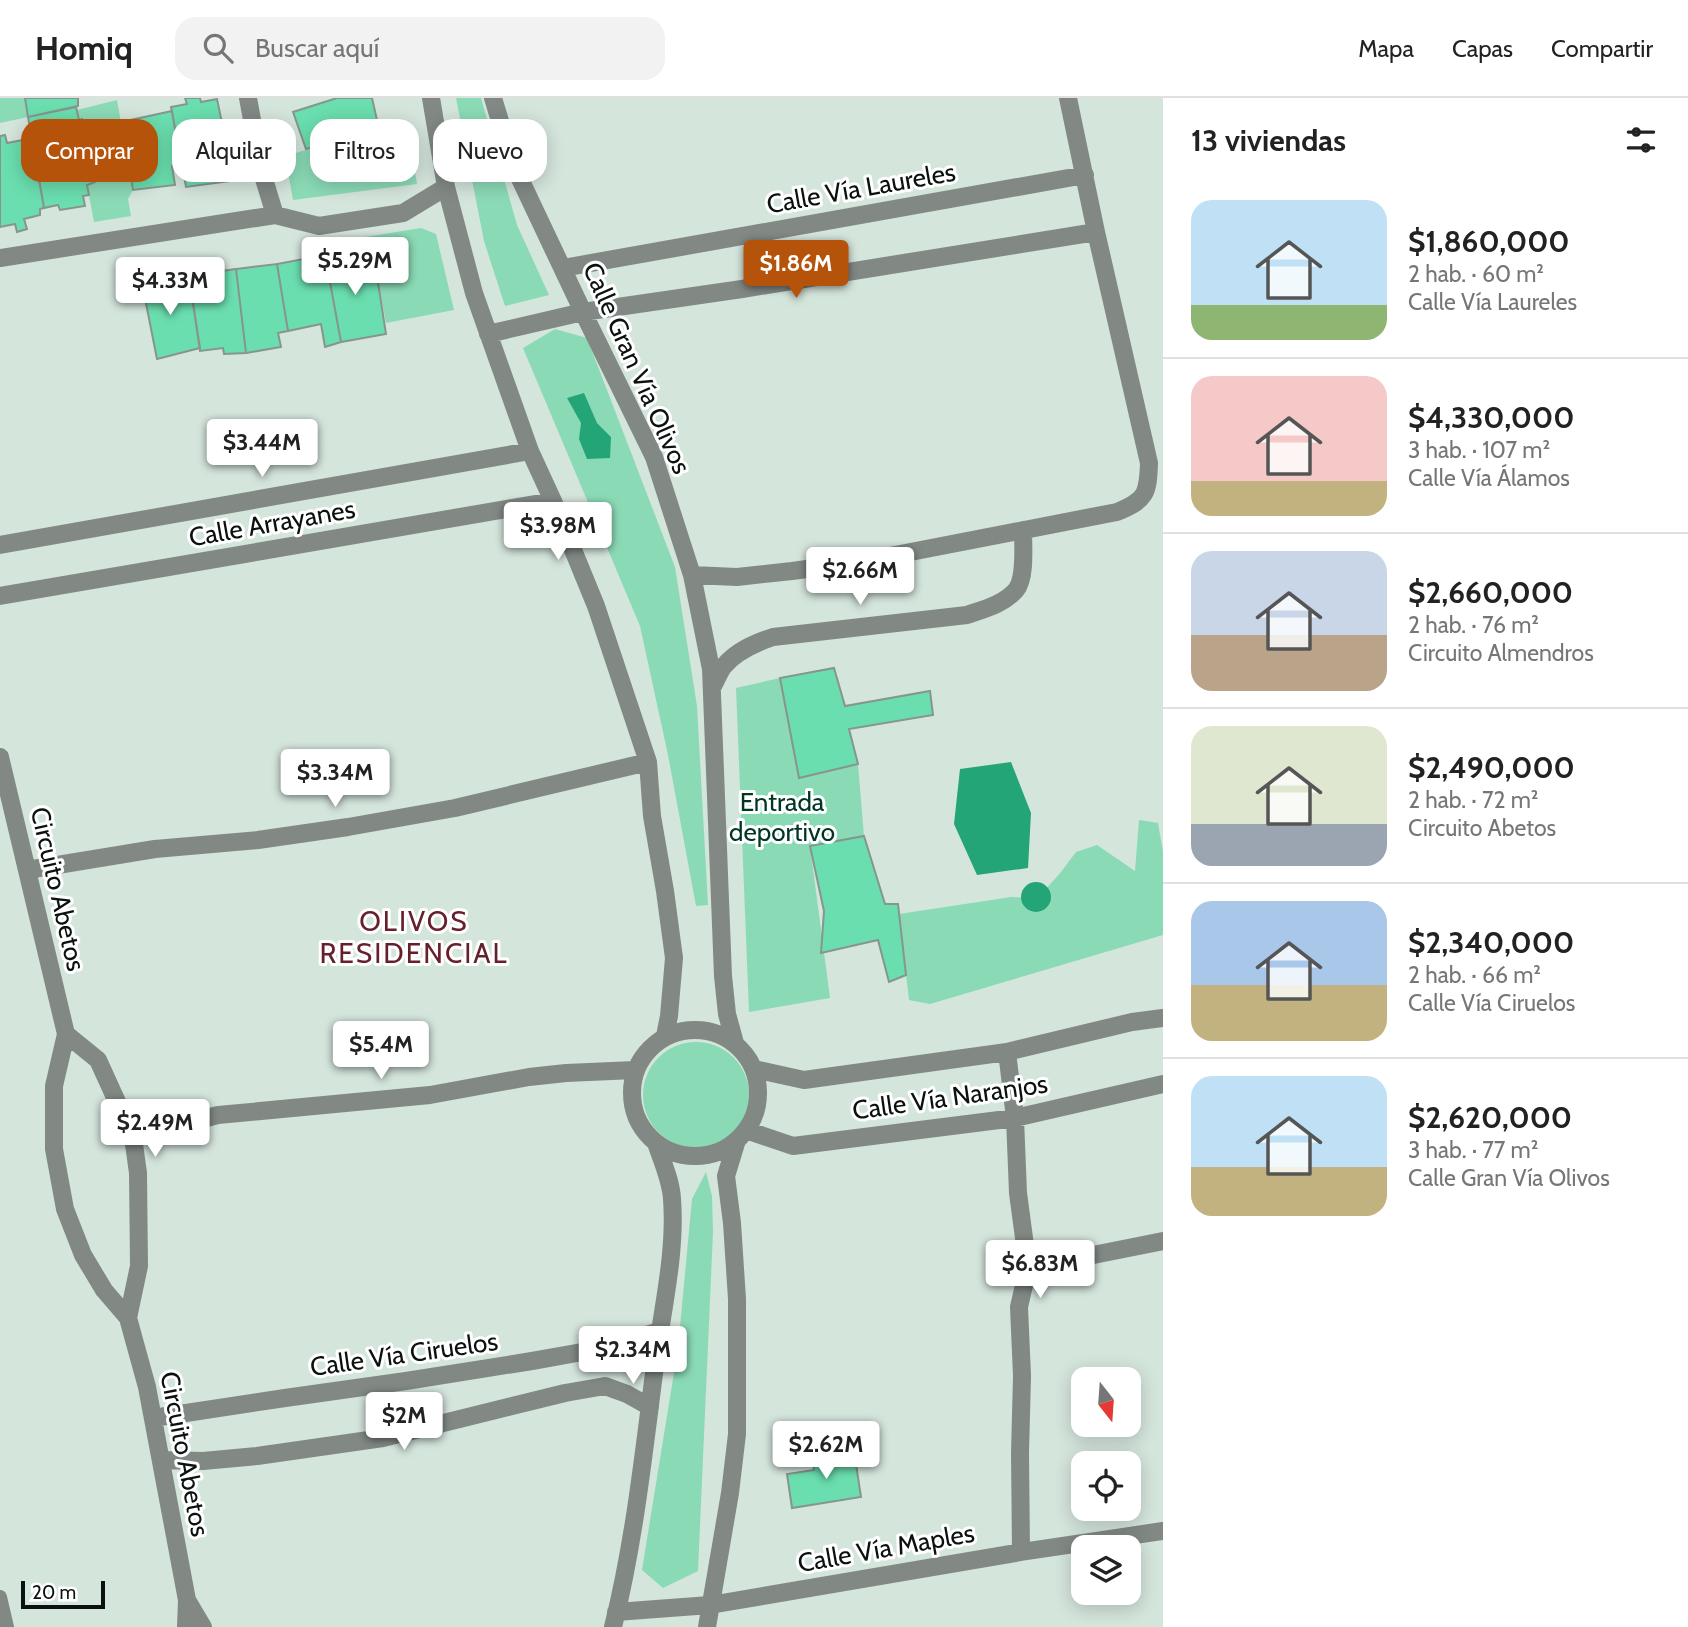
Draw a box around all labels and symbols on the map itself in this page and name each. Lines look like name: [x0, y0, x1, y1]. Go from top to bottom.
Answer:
street label: Calle Vía Laureles: [764, 156, 958, 220]
pin: $5.29M: [298, 238, 412, 297]
pin: $1.86M: [739, 240, 853, 300]
street label: Calle Gran Vía Olivos: [576, 257, 698, 479]
pin: $4.33M: [113, 258, 227, 317]
pin: $3.44M: [205, 420, 319, 479]
street label: Calle Arrayanes: [186, 493, 358, 553]
pin: $3.98M: [501, 503, 615, 562]
pin: $2.66M: [803, 547, 917, 607]
pin: $3.34M: [278, 750, 392, 809]
park label: Entrada deportivo: [729, 786, 835, 848]
street label: Circuito Abetos: [24, 804, 92, 974]
district label: OLIVOS RESIDENCIAL: [319, 904, 509, 970]
pin: $5.4M: [332, 1021, 430, 1081]
street label: Calle Vía Naranjos: [850, 1067, 1050, 1127]
pin: $2.49M: [98, 1100, 212, 1159]
pin: $6.83M: [983, 1240, 1097, 1300]
street label: Calle Vía Ciruelos: [308, 1325, 500, 1383]
pin: $2.34M: [576, 1326, 690, 1386]
north arrow: [1071, 1367, 1141, 1437]
street label: Circuito Abetos: [153, 1369, 217, 1539]
pin: $2M: [370, 1392, 438, 1452]
pin: $2.62M: [769, 1422, 883, 1481]
street label: Calle Vía Maples: [795, 1517, 977, 1579]
scale bar: [21, 1578, 105, 1610]

